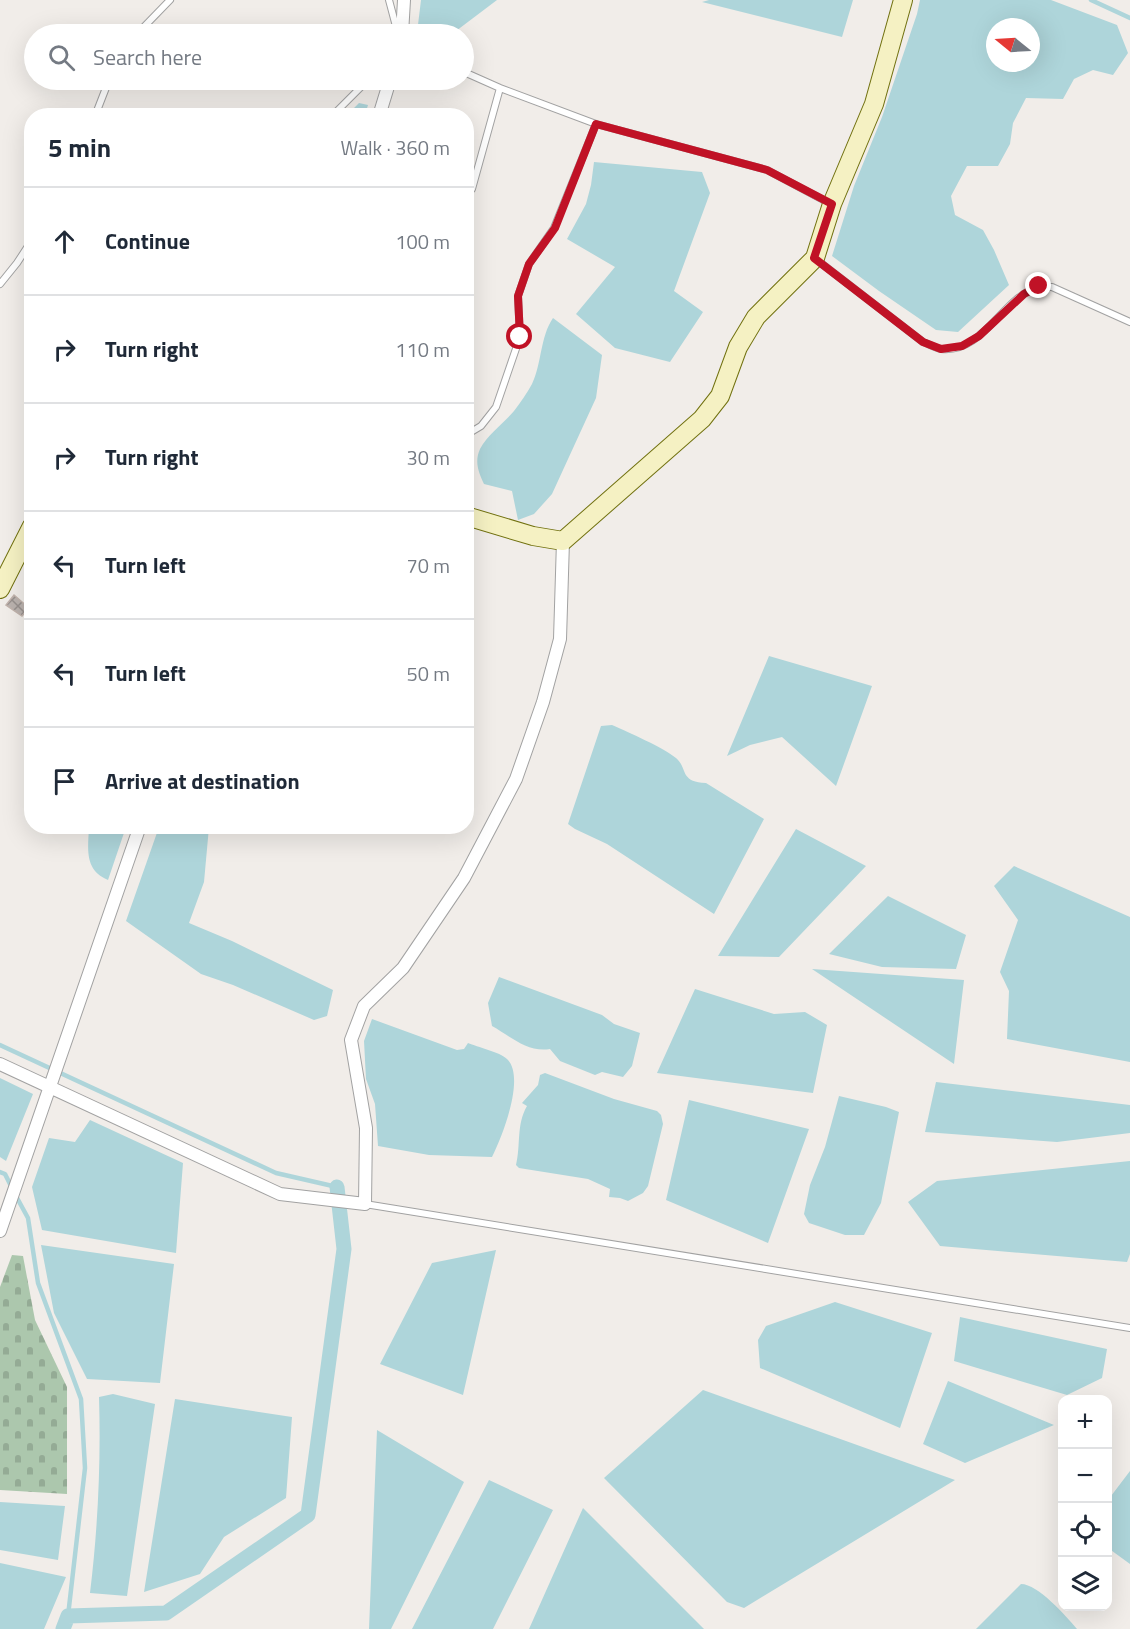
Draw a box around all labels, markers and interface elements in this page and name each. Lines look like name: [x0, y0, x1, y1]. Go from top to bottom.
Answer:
north arrow: [986, 18, 1040, 72]
search box: [24, 24, 474, 90]
text: Search here: [93, 40, 202, 74]
icon: search: [45, 41, 78, 74]
text: 5 min: [48, 128, 111, 167]
text: Walk · 360 m: [341, 132, 450, 163]
text: Continue: [105, 224, 190, 258]
icon: ahead: [48, 225, 81, 258]
text: 100 m: [395, 226, 450, 257]
route end: [1025, 272, 1051, 298]
route start: [506, 323, 532, 349]
text: Turn right: [105, 332, 199, 366]
icon: right: [48, 333, 81, 366]
text: 110 m: [395, 334, 450, 365]
text: Turn right: [105, 440, 199, 474]
icon: right: [48, 441, 81, 474]
text: 30 m: [406, 442, 450, 473]
text: Turn left: [105, 548, 186, 582]
icon: left: [48, 549, 81, 582]
text: 70 m: [406, 550, 450, 581]
text: Turn left: [105, 656, 186, 690]
icon: left: [48, 657, 81, 690]
text: 50 m: [406, 658, 450, 689]
text: Arrive at destination: [105, 764, 300, 798]
icon: arrive: [48, 765, 81, 798]
map controls: [1058, 1395, 1112, 1611]
button: +: [1058, 1395, 1112, 1449]
button: −: [1058, 1449, 1112, 1503]
button: locate: [1058, 1503, 1112, 1557]
button: layers: [1058, 1557, 1112, 1611]

